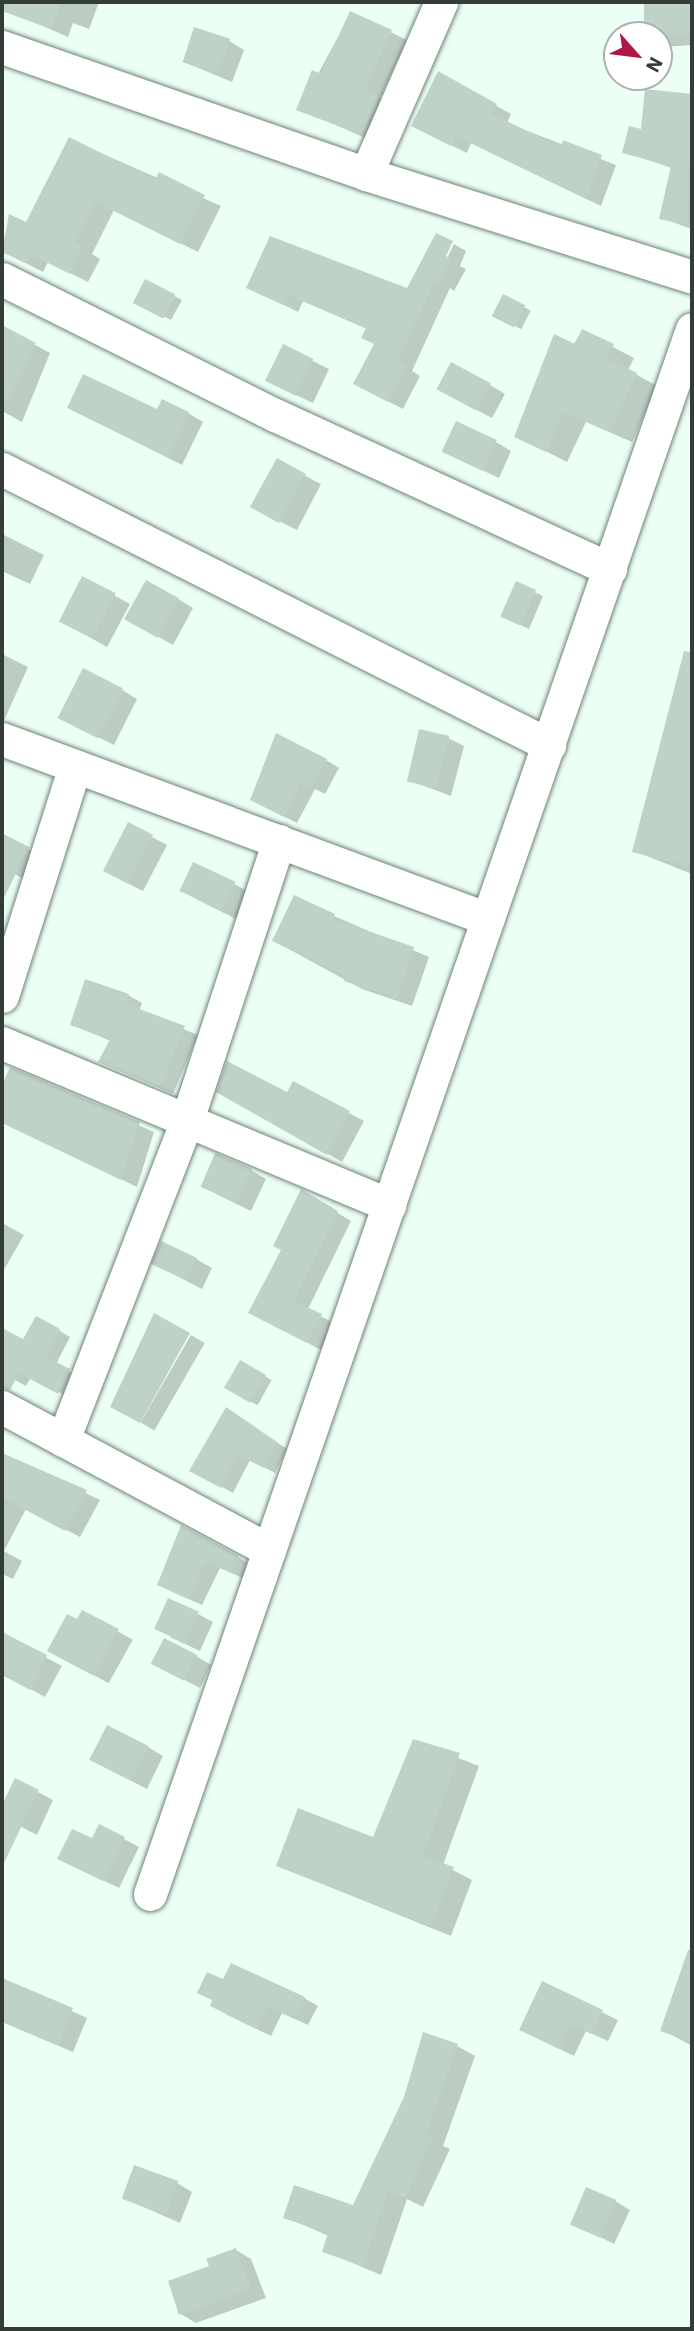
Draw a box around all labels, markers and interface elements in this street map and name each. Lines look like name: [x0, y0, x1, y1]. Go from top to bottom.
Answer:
north arrow: [603, 21, 673, 91]
text: N: [641, 53, 669, 77]

